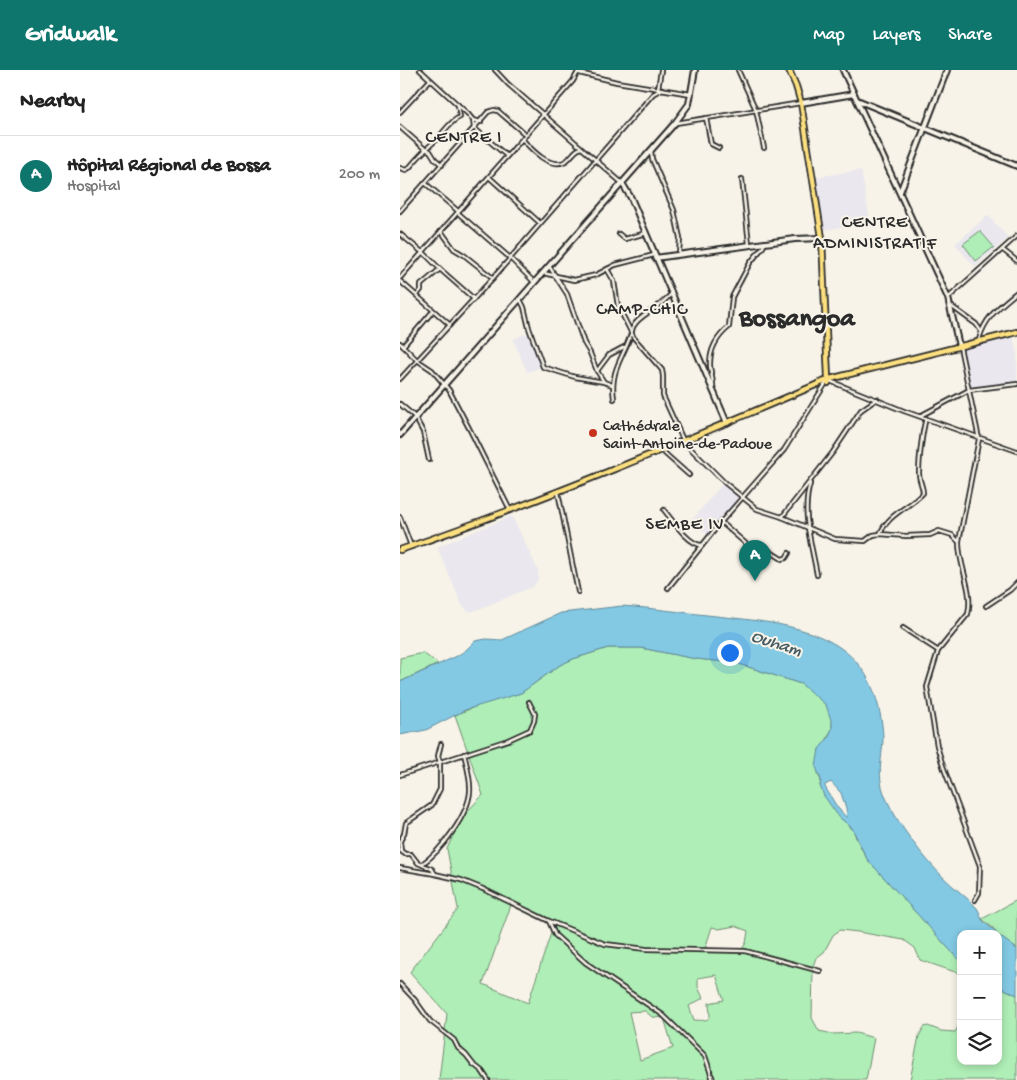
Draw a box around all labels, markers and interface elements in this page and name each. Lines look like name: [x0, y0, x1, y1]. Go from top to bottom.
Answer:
text: Gridwalk: [25, 21, 116, 50]
text: Map: [813, 25, 845, 46]
text: Layers: [873, 25, 920, 46]
text: Share: [948, 25, 992, 46]
text: Nearby: [20, 90, 85, 115]
district label: CENTRE I: [426, 128, 502, 149]
text: Hôpital Régional de Bossa: [67, 155, 271, 178]
text: A: [31, 166, 41, 185]
text: 200 m: [339, 166, 380, 185]
text: Hospital: [67, 178, 121, 197]
district label: CENTRE ADMINISTRATIF: [813, 213, 937, 255]
district label: CAMP-CHIC: [596, 300, 688, 321]
district label: Bossangoa: [738, 305, 856, 336]
place label: Cathédrale Saint-Antoine-de-Padoue: [603, 418, 773, 455]
marker: Cathédrale Saint-Antoine-de-Padoue: [587, 427, 599, 439]
district label: SEMBE IV: [645, 515, 725, 536]
pin: A: [739, 540, 771, 581]
water label: Ouham: [748, 626, 804, 662]
your location: [717, 640, 743, 666]
map controls: [957, 930, 1002, 1065]
button: +: [957, 930, 1002, 975]
button: −: [957, 975, 1002, 1020]
button: layers: [957, 1020, 1002, 1065]

